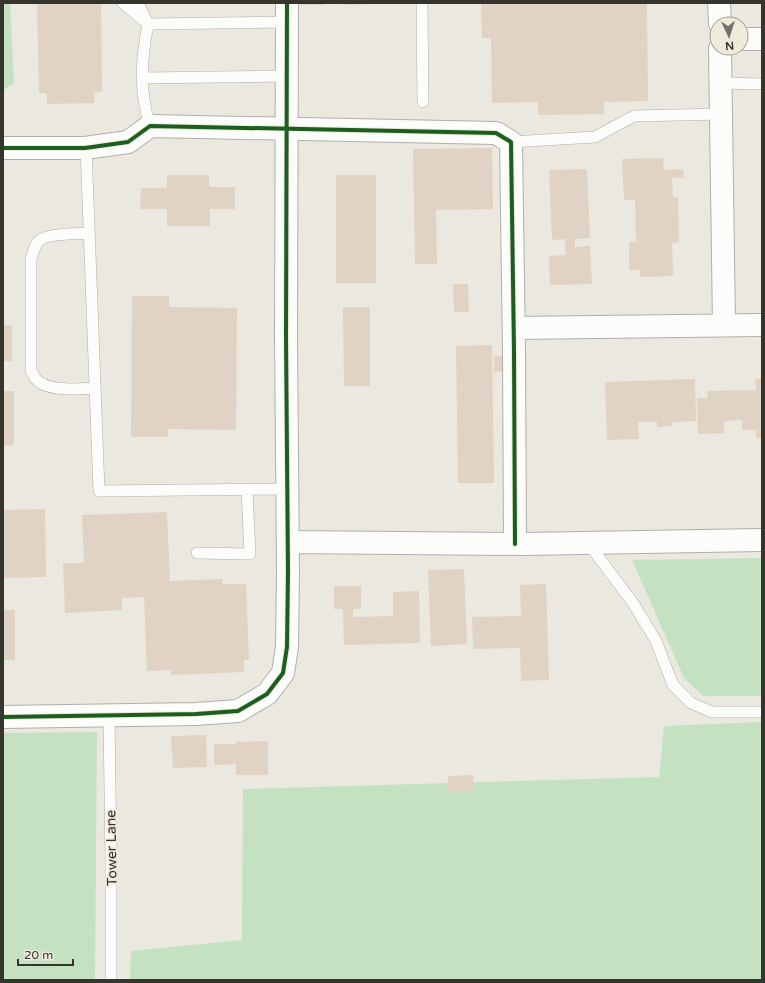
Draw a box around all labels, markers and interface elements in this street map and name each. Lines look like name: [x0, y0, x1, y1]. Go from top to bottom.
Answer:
north arrow: [709, 16, 749, 56]
text: N: [725, 39, 735, 52]
street label: Tower Lane: [102, 810, 121, 886]
scale bar: [18, 941, 73, 967]
text: 20 m: [24, 948, 53, 962]

